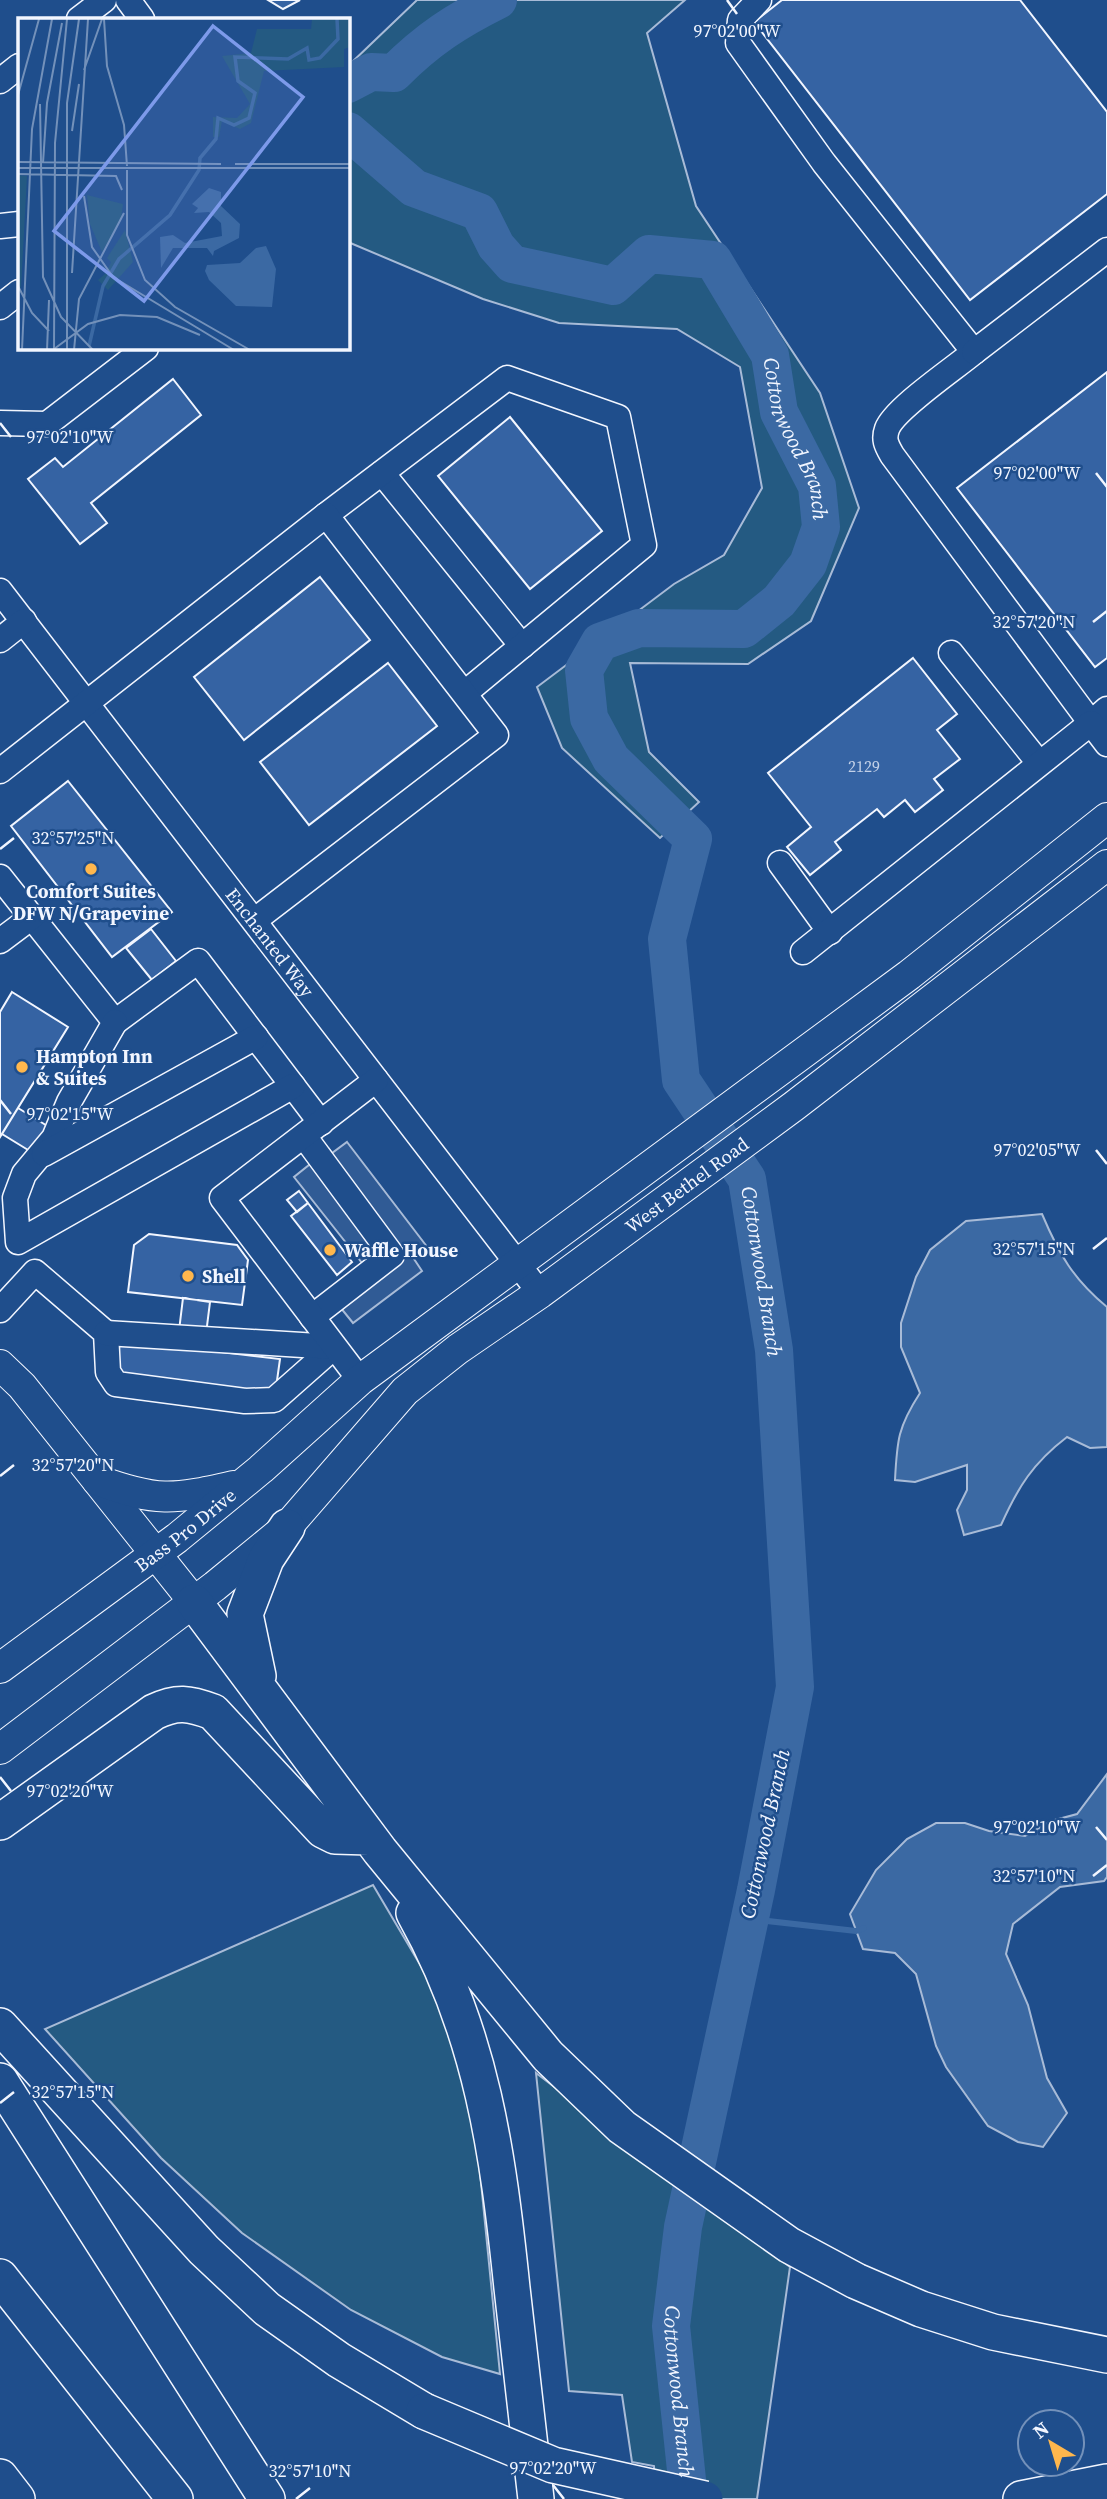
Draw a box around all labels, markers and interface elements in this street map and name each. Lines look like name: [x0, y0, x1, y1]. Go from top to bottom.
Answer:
inset map: [18, 18, 350, 350]
text: 97°02'00"W: [694, 18, 781, 43]
water label: Cottonwood Branch: [757, 355, 835, 522]
text: 97°02'10"W: [27, 424, 114, 449]
text: 97°02'00"W: [994, 460, 1081, 485]
text: 32°57'20"N: [993, 609, 1075, 634]
house number: 2129: [848, 755, 880, 777]
text: 32°57'25"N: [32, 825, 114, 850]
marker: Comfort Suites DFW N/Grapevine: [83, 861, 99, 877]
place label: Comfort Suites DFW N/Grapevine: [13, 878, 169, 926]
street label: Enchanted Way: [220, 882, 321, 1002]
place label: Hampton Inn & Suites: [36, 1043, 153, 1091]
marker: Hampton Inn & Suites: [14, 1059, 30, 1075]
text: 97°02'15"W: [27, 1101, 114, 1126]
street label: West Bethel Road: [620, 1131, 754, 1239]
text: 97°02'05"W: [994, 1137, 1081, 1162]
water label: Cottonwood Branch: [734, 1184, 789, 1358]
text: 32°57'15"N: [993, 1236, 1075, 1261]
place label: Waffle House: [344, 1237, 458, 1263]
marker: Waffle House: [322, 1242, 338, 1258]
place label: Shell: [202, 1263, 246, 1289]
marker: Shell: [180, 1268, 196, 1284]
text: 32°57'20"N: [32, 1452, 114, 1477]
street label: Bass Pro Drive: [129, 1482, 241, 1578]
water label: Cottonwood Branch: [732, 1746, 797, 1921]
text: 97°02'20"W: [27, 1778, 114, 1803]
text: 97°02'10"W: [994, 1814, 1081, 1839]
text: 32°57'10"N: [993, 1863, 1075, 1888]
text: 32°57'15"N: [32, 2079, 114, 2104]
water label: Cottonwood Branch: [657, 2304, 702, 2479]
north arrow: [1016, 2408, 1086, 2478]
text: N: [1027, 2415, 1054, 2444]
text: 97°02'20"W: [510, 2455, 597, 2480]
text: 32°57'10"N: [269, 2458, 351, 2483]

